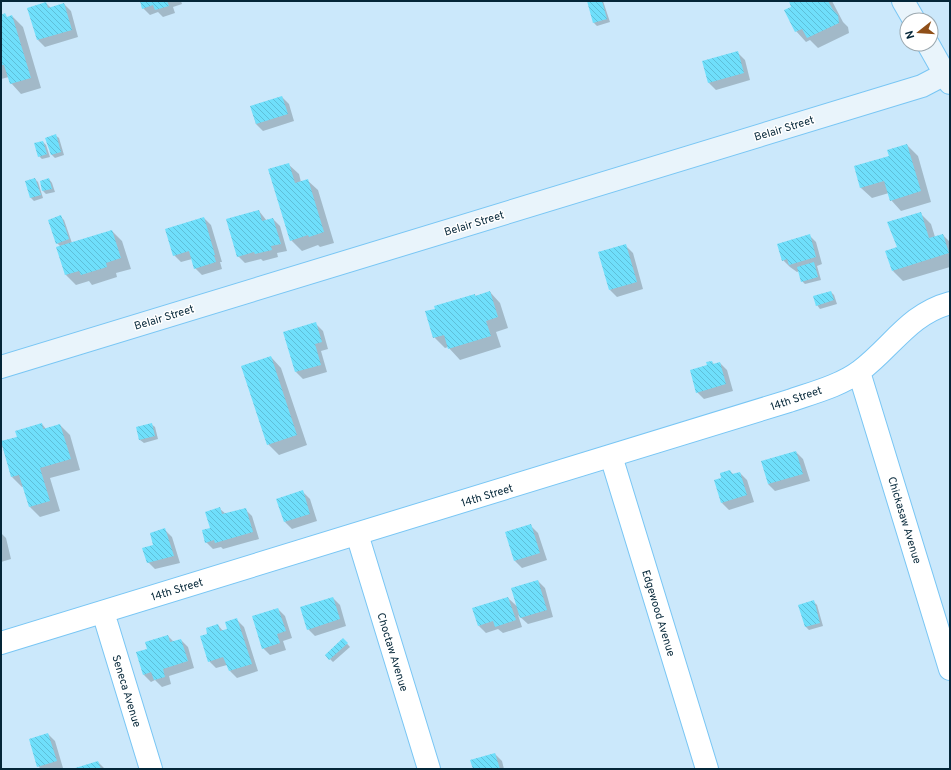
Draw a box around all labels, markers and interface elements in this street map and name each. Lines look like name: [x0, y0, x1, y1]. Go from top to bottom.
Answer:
north arrow: [899, 12, 939, 52]
text: N: [903, 29, 918, 40]
street label: Belair Street: [753, 113, 816, 145]
street label: Belair Street: [443, 208, 506, 240]
street label: Belair Street: [133, 302, 196, 334]
street label: 14th Street: [769, 384, 824, 414]
street label: Chickasaw Avenue: [884, 475, 924, 566]
street label: 14th Street: [460, 481, 515, 511]
street label: Edgewood Avenue: [638, 568, 678, 658]
street label: 14th Street: [150, 575, 205, 605]
street label: Choctaw Avenue: [373, 611, 411, 693]
street label: Seneca Avenue: [108, 653, 144, 729]

